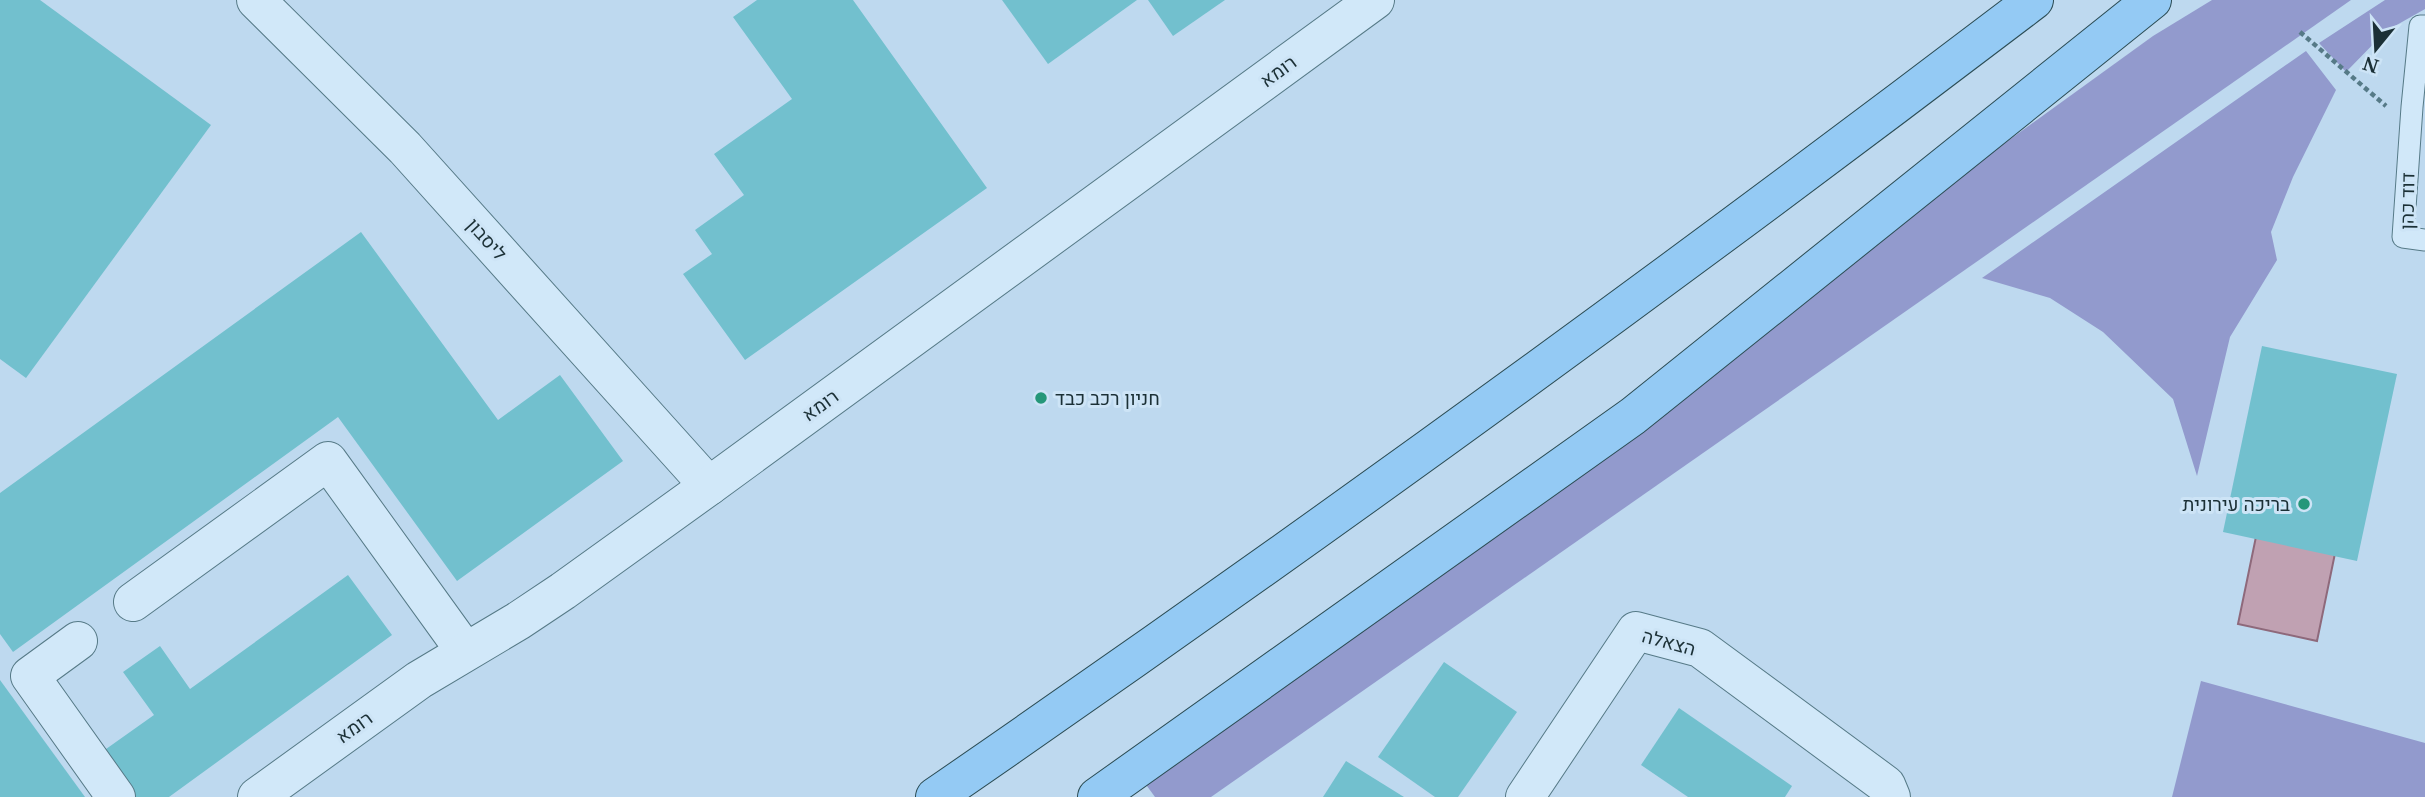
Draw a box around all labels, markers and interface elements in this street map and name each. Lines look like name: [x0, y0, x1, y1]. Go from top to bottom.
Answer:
north arrow: [2341, 14, 2411, 84]
street label: רומא: [1255, 49, 1301, 93]
text: N: [2360, 50, 2382, 80]
street label: דוד כהן: [2394, 172, 2420, 230]
street label: ליסבון: [461, 212, 513, 266]
street label: רומא: [797, 383, 843, 427]
place label: חניון רכב כבד: [1055, 385, 1160, 411]
marker: חניון רכב כבד: [1033, 390, 1049, 406]
place label: בריכה עירונית: [2182, 491, 2290, 517]
marker: בריכה עירונית: [2296, 496, 2312, 512]
street label: הצאלה: [1639, 622, 1699, 662]
street label: רומא: [331, 705, 377, 749]

